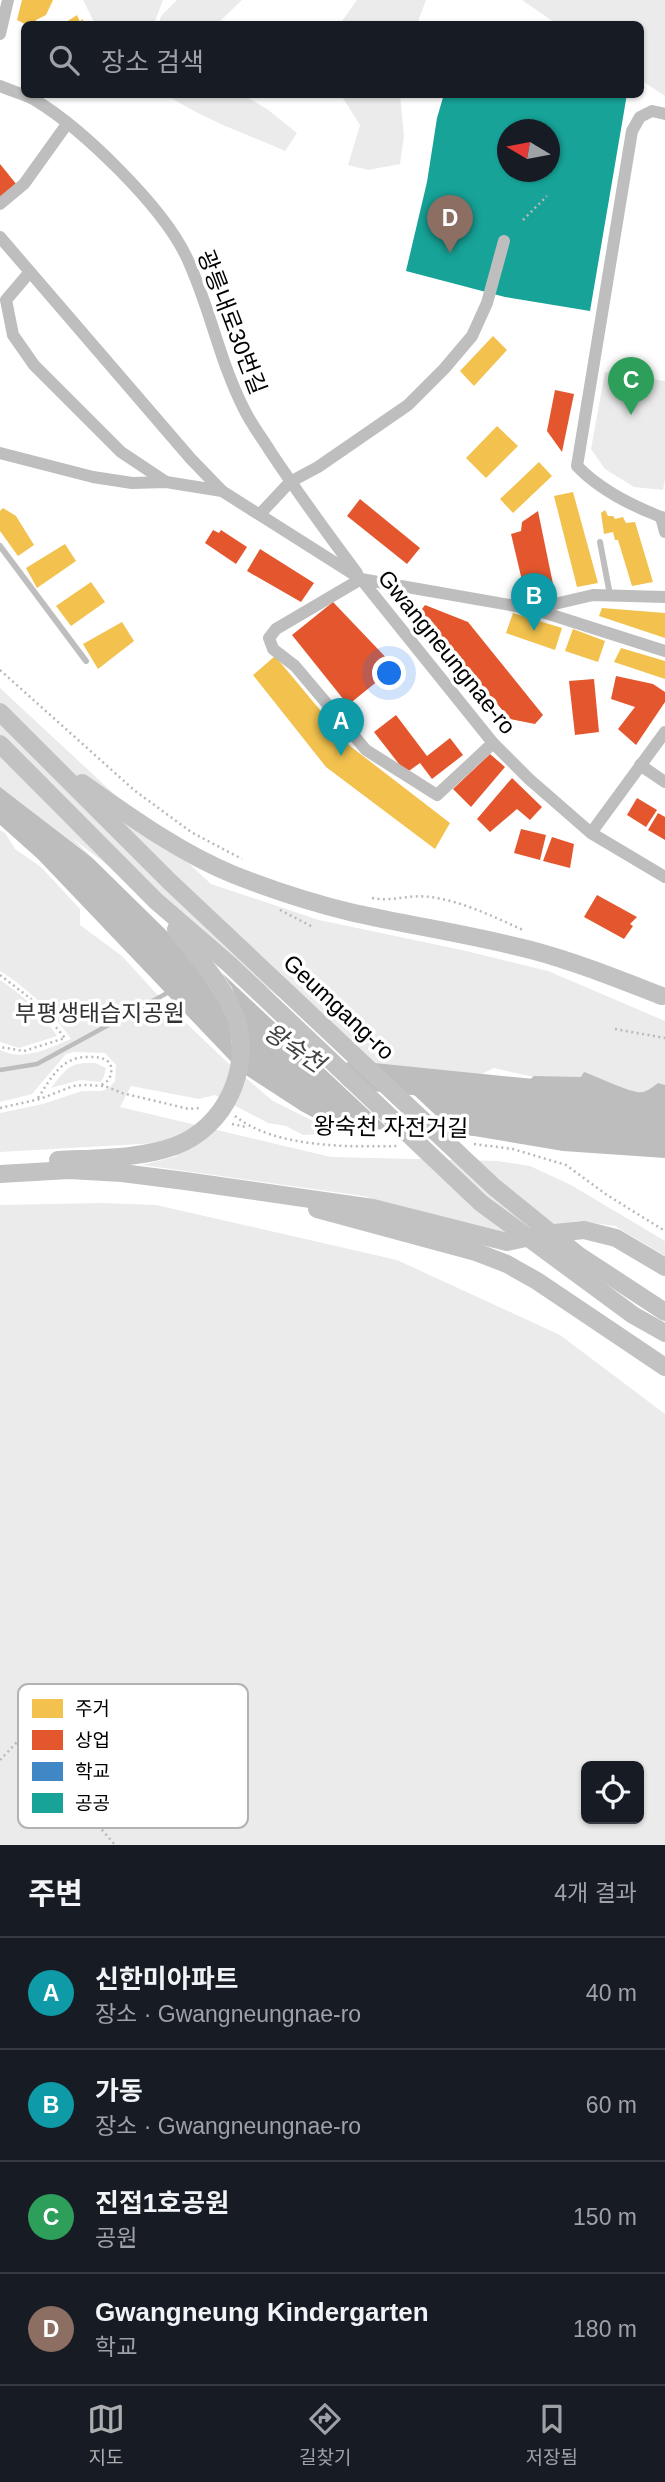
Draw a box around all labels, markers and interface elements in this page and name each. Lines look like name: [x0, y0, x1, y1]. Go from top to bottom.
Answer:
search box: [21, 21, 644, 98]
icon: search: [45, 41, 83, 79]
text: 장소 검색: [101, 47, 204, 77]
north arrow: [497, 119, 560, 182]
pin: D: [427, 195, 473, 253]
street label: 광릉내로30번길: [193, 246, 271, 398]
pin: C: [608, 357, 654, 415]
street label: Gwangneungnae-ro: [373, 565, 521, 739]
pin: B: [511, 573, 557, 631]
your location: [372, 656, 406, 690]
pin: A: [318, 698, 364, 756]
street label: Geumgang-ro: [278, 949, 400, 1065]
park label: 부평생태습지공원: [15, 1000, 185, 1026]
water label: 왕숙천: [259, 1018, 332, 1079]
street label: 왕숙천 자전거길: [314, 1113, 468, 1141]
legend: [18, 1684, 248, 1828]
text: 주거: [75, 1698, 110, 1719]
text: 상업: [75, 1730, 110, 1751]
text: 학교: [75, 1761, 110, 1782]
map controls: [581, 1761, 644, 1824]
button: locate: [581, 1761, 644, 1824]
text: 공공: [75, 1793, 110, 1814]
text: 주변: [28, 1877, 83, 1910]
text: 4개 결과: [554, 1880, 637, 1906]
text: 신한미아파트: [95, 1964, 239, 1994]
text: A: [43, 1980, 59, 2006]
text: 40 m: [586, 1980, 637, 2006]
text: 장소 · Gwangneungnae-ro: [95, 2001, 361, 2027]
text: 가동: [95, 2076, 143, 2106]
text: B: [43, 2092, 59, 2118]
text: 60 m: [586, 2092, 637, 2118]
text: 장소 · Gwangneungnae-ro: [95, 2113, 361, 2139]
text: 진접1호공원: [95, 2188, 229, 2218]
text: C: [43, 2204, 59, 2230]
text: 150 m: [573, 2204, 637, 2230]
text: 공원: [95, 2225, 137, 2251]
text: Gwangneung Kindergarten: [95, 2297, 429, 2327]
text: D: [43, 2316, 59, 2342]
text: 180 m: [573, 2316, 637, 2342]
text: 학교: [95, 2334, 137, 2360]
tab: 지도: [87, 2400, 125, 2469]
tab: 길찾기: [299, 2400, 352, 2469]
tab: 저장됨: [526, 2400, 578, 2469]

